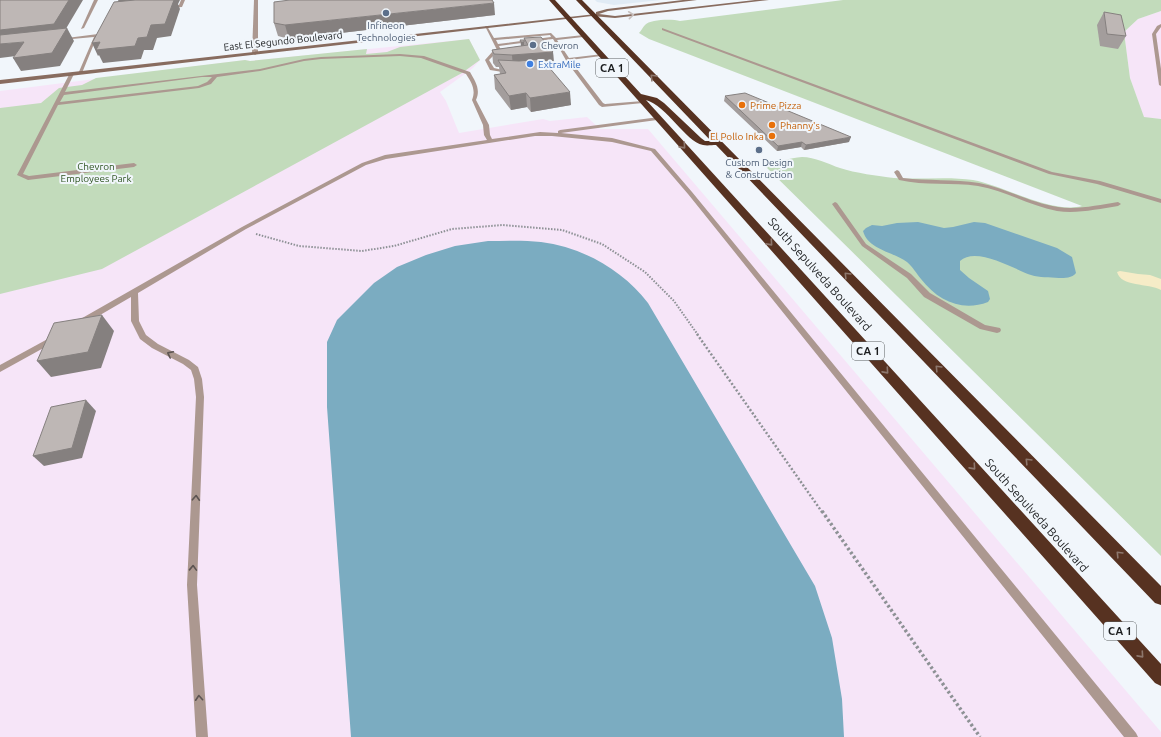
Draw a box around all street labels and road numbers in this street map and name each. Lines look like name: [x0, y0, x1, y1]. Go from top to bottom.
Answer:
street label: East El Segundo Boulevard: [223, 29, 343, 53]
road number: CA 1: [596, 59, 628, 77]
street label: South Sepulveda Boulevard: [766, 215, 874, 333]
road number: CA 1: [852, 342, 884, 360]
street label: South Sepulveda Boulevard: [983, 456, 1091, 574]
road number: CA 1: [1104, 622, 1136, 640]

